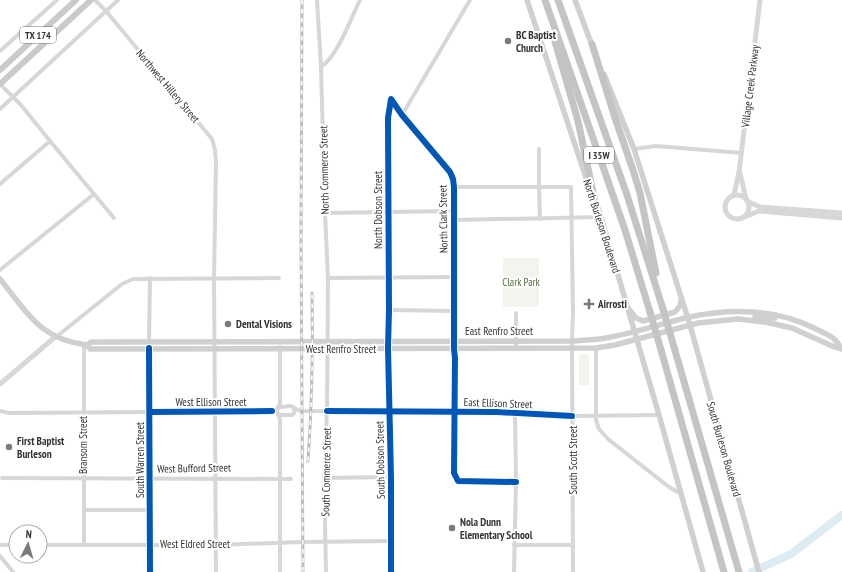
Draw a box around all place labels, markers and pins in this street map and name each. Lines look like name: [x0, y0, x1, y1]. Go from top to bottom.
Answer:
place label: BC Baptist Church: [516, 28, 557, 55]
marker: BC Baptist Church: [503, 36, 513, 46]
place label: Airrosti: [597, 297, 627, 311]
marker: Airrosti: [583, 298, 595, 310]
place label: Dental Visions: [236, 317, 292, 331]
marker: Dental Visions: [223, 319, 233, 329]
place label: First Baptist Burleson: [17, 434, 65, 461]
marker: First Baptist Burleson: [4, 442, 14, 452]
place label: Nola Dunn Elementary School: [460, 515, 533, 542]
marker: Nola Dunn Elementary School: [447, 523, 457, 533]

